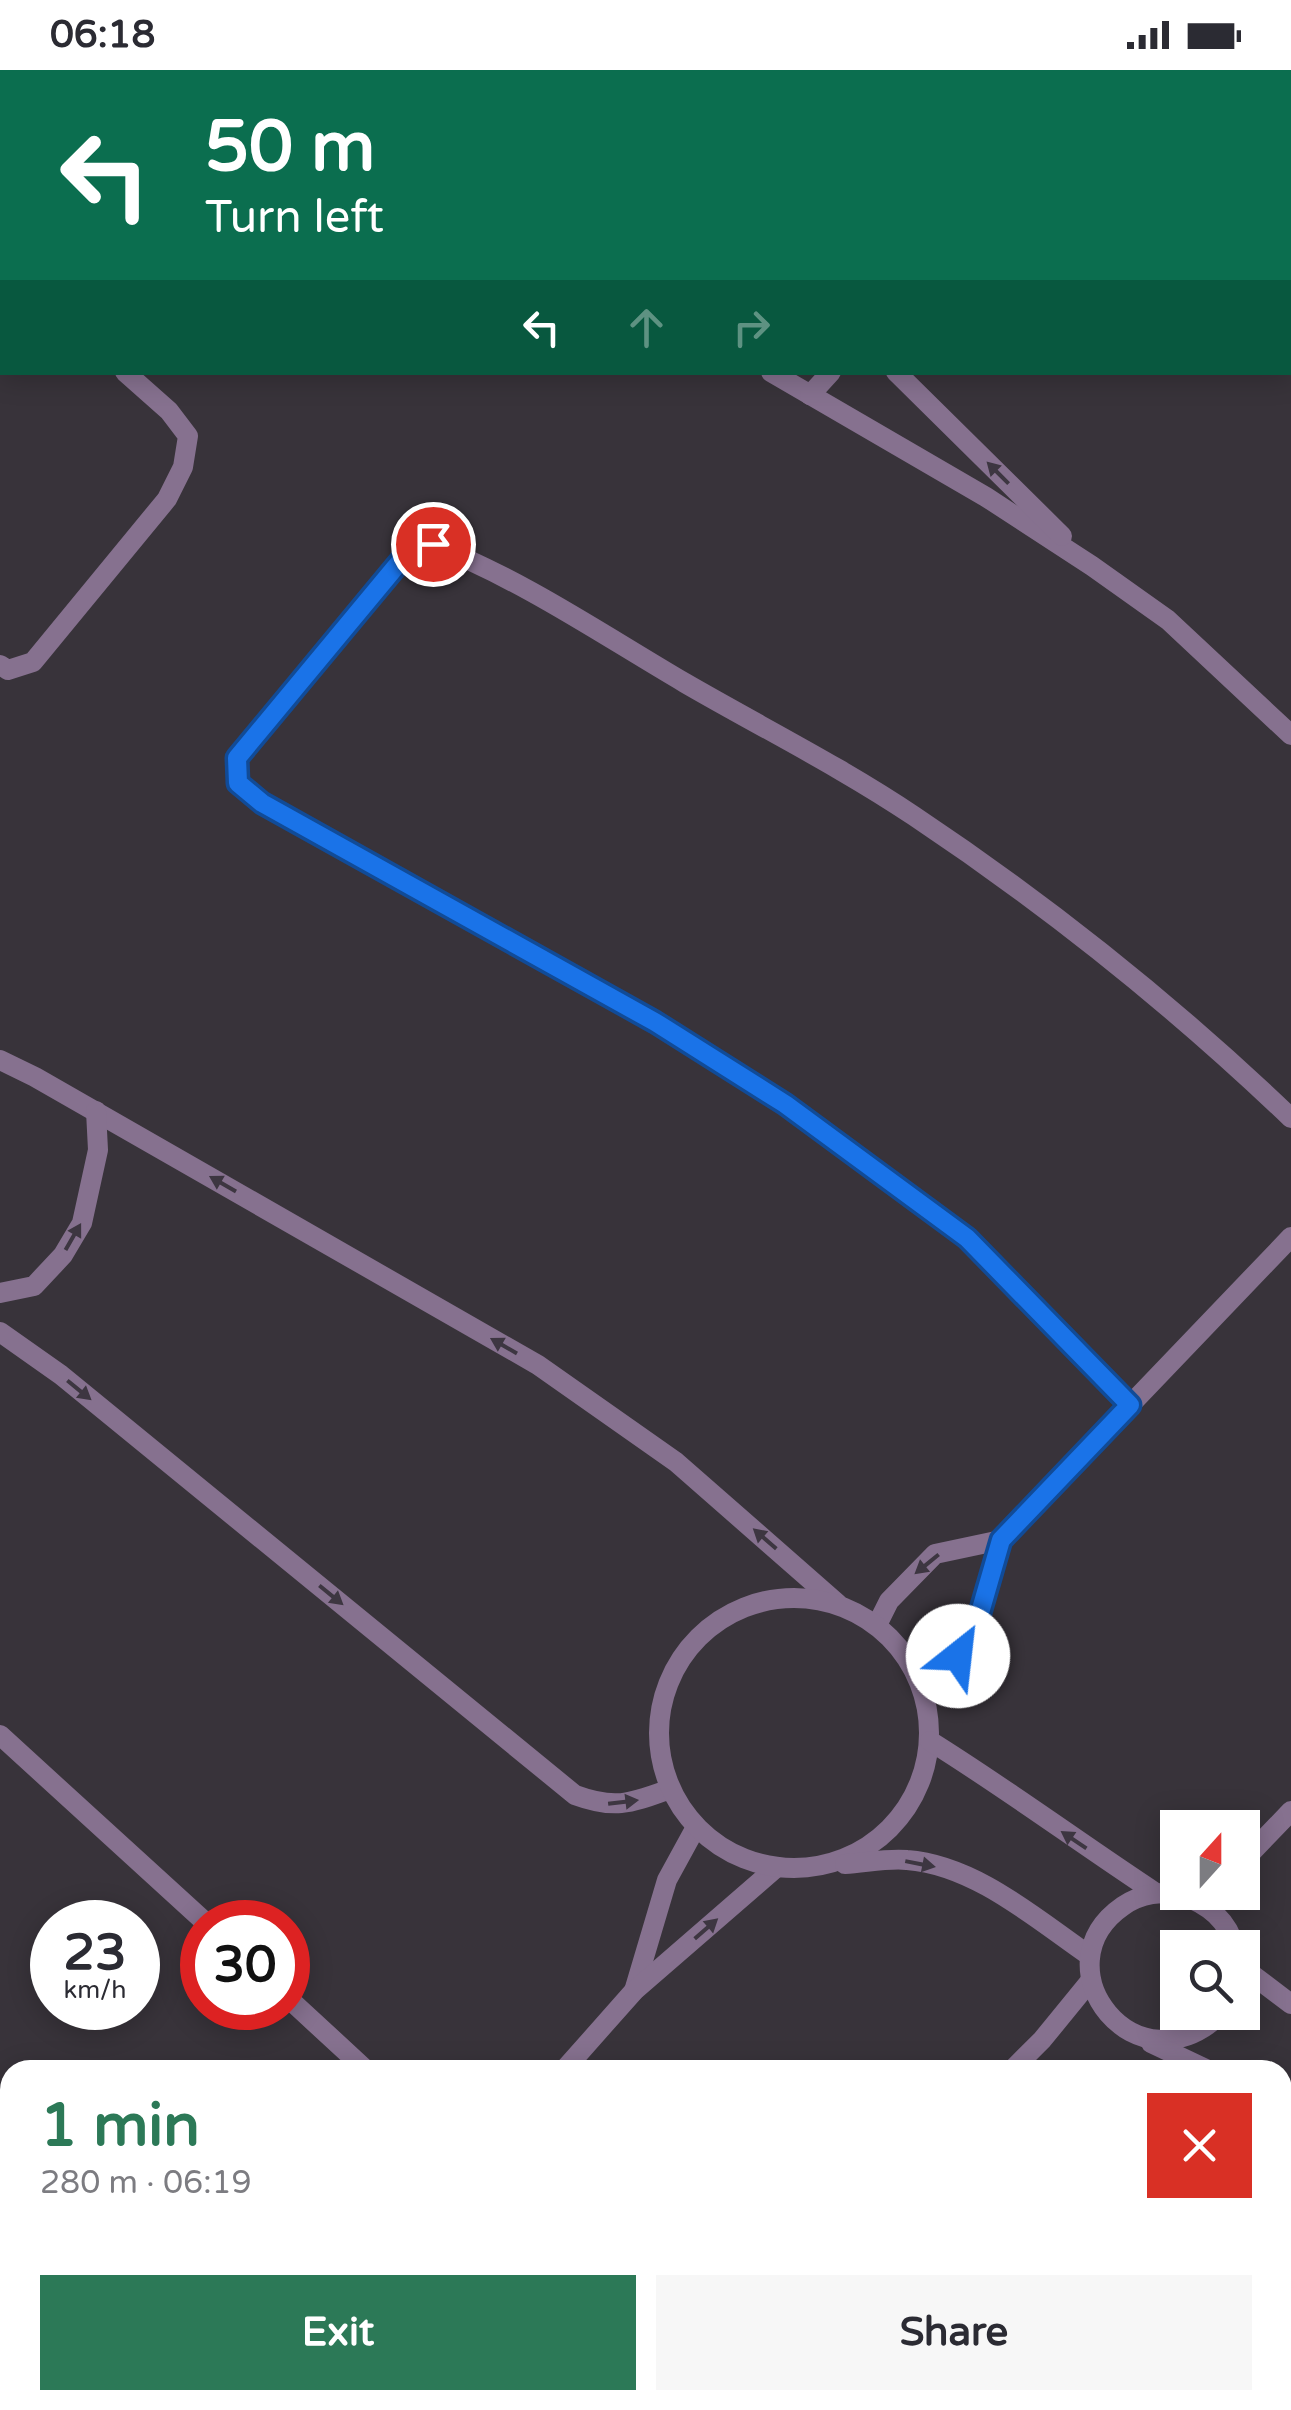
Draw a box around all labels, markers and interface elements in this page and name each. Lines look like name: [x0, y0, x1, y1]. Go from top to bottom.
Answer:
text: 06:18: [50, 12, 155, 58]
text: 50 m: [205, 106, 375, 190]
icon: left: [40, 110, 170, 240]
text: Turn left: [205, 191, 384, 245]
icon: left: [514, 300, 569, 355]
icon: ahead: [619, 300, 674, 355]
icon: right: [724, 300, 779, 355]
one-way arrow: [986, 462, 1010, 485]
pin: [391, 502, 476, 587]
icon: arrive: [406, 517, 461, 572]
one-way arrow: [208, 1176, 237, 1193]
one-way arrow: [65, 1223, 82, 1252]
one-way arrow: [490, 1338, 518, 1355]
one-way arrow: [66, 1379, 91, 1400]
one-way arrow: [752, 1529, 777, 1551]
one-way arrow: [914, 1553, 939, 1574]
one-way arrow: [318, 1584, 343, 1605]
position arrow: [906, 1604, 1010, 1708]
one-way arrow: [608, 1794, 639, 1810]
north arrow: [1160, 1810, 1260, 1910]
map controls: [1160, 1810, 1260, 2030]
one-way arrow: [1061, 1831, 1088, 1849]
one-way arrow: [905, 1856, 936, 1872]
speed limit sign: 30: [180, 1900, 310, 2030]
one-way arrow: [693, 1918, 718, 1940]
text: 23: [64, 1923, 126, 1983]
button: search: [1160, 1930, 1260, 2030]
text: km/h: [64, 1975, 126, 2005]
text: 1 min: [40, 2090, 200, 2162]
button: close: [1147, 2093, 1252, 2198]
text: 280 m · 06:19: [40, 2164, 252, 2202]
button: Exit: [40, 2275, 636, 2390]
button: Share: [656, 2275, 1252, 2390]

